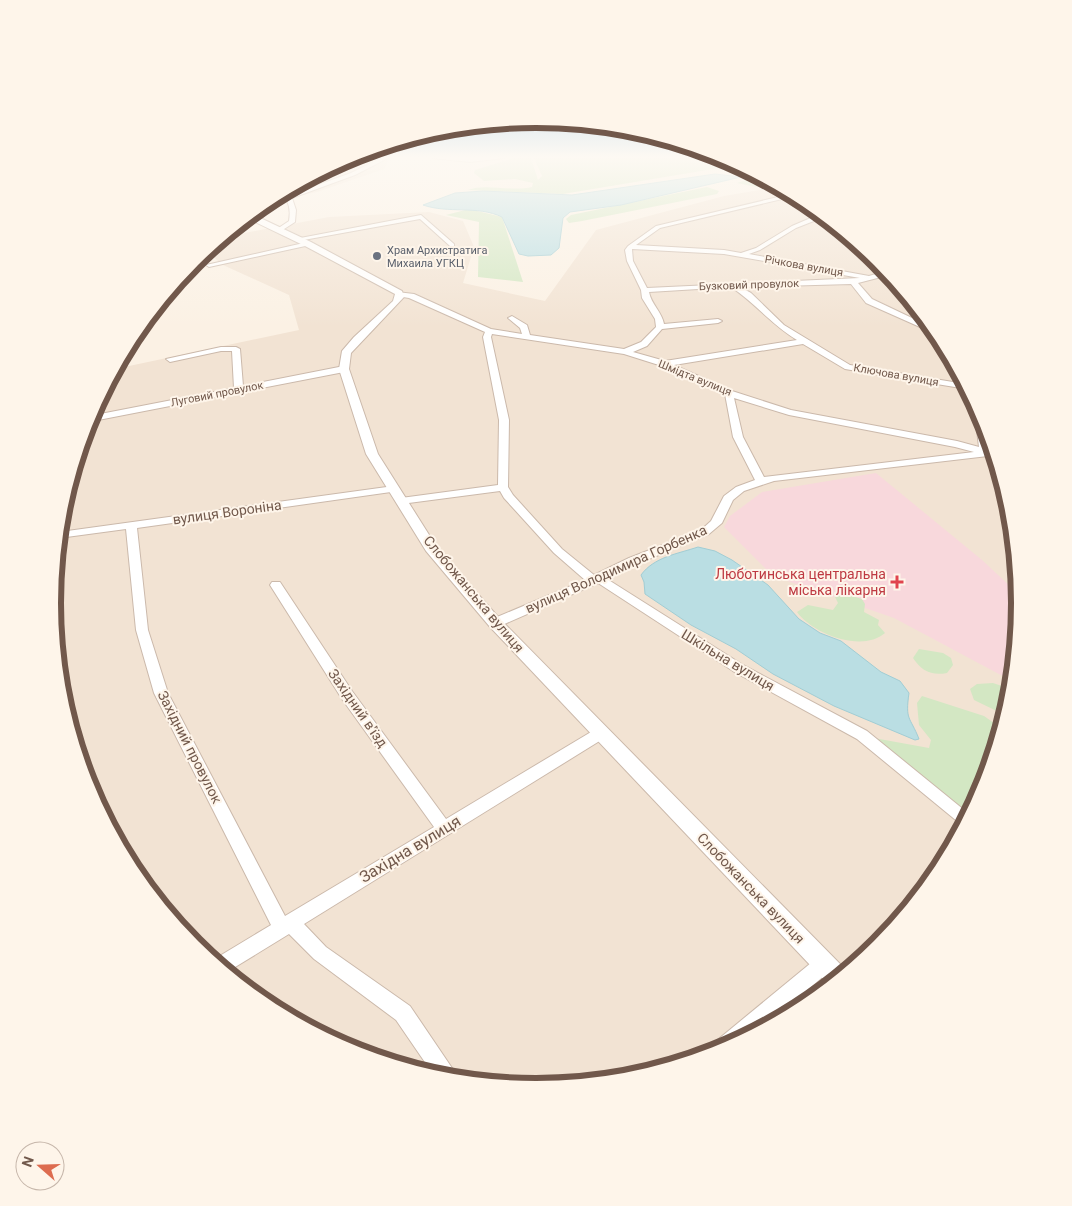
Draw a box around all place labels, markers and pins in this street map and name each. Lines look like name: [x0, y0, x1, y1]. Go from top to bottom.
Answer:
place label: Храм Архистратига Михаила УГКЦ: [387, 244, 487, 270]
marker: Храм Архистратига Михаила УГКЦ: [371, 250, 383, 262]
place label: Люботинська центральна міська лікарня: [715, 566, 886, 598]
marker: Люботинська центральна міська лікарня: [890, 575, 904, 589]

